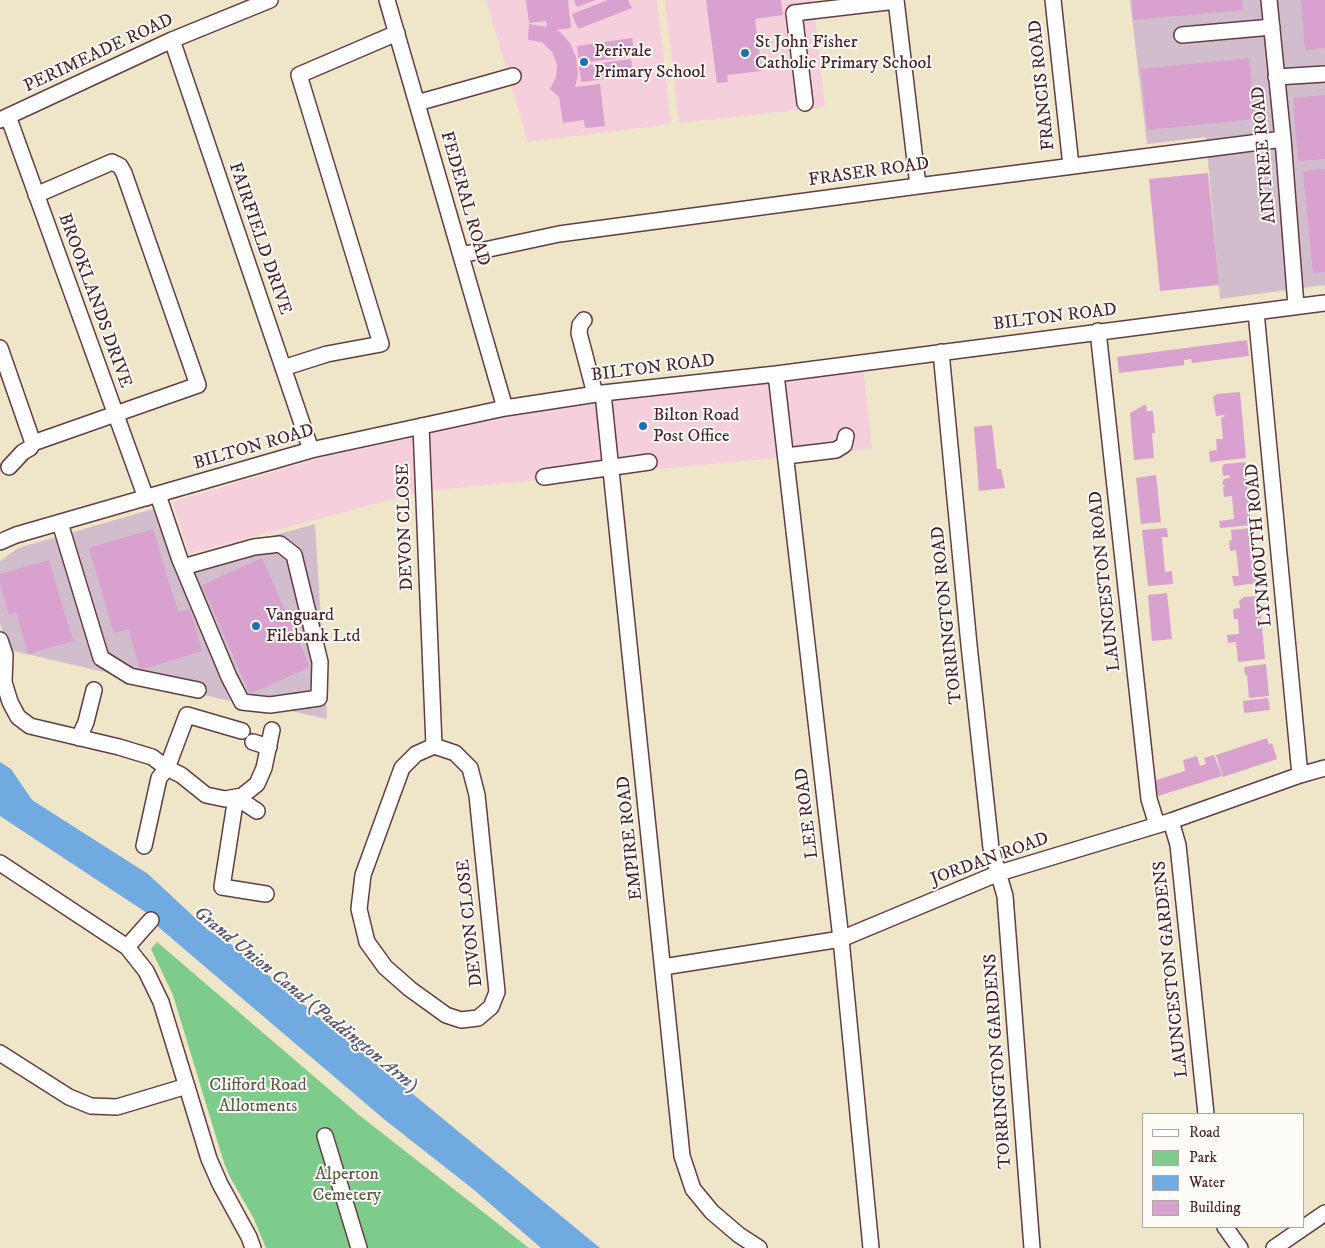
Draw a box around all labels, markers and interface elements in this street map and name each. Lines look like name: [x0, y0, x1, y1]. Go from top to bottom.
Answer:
street label: PERIMEADE ROAD: [21, 10, 177, 98]
street label: FRANCIS ROAD: [1025, 19, 1061, 151]
place label: St John Fisher Catholic Primary School: [755, 32, 932, 74]
place label: Perivale Primary School: [594, 41, 705, 84]
marker: St John Fisher Catholic Primary School: [739, 47, 751, 59]
marker: Perivale Primary School: [578, 56, 590, 68]
street label: AINTREE ROAD: [1248, 85, 1282, 225]
street label: FEDERAL ROAD: [434, 129, 494, 269]
street label: FRASER ROAD: [807, 154, 931, 192]
street label: FAIRFIELD DRIVE: [223, 160, 295, 318]
street label: BROOKLANDS DRIVE: [52, 211, 136, 391]
street label: BILTON ROAD: [992, 300, 1118, 336]
street label: BILTON ROAD: [590, 351, 716, 387]
place label: Bilton Road Post Office: [653, 405, 739, 448]
street label: BILTON ROAD: [191, 420, 317, 476]
marker: Bilton Road Post Office: [637, 420, 649, 432]
street label: DEVON CLOSE: [393, 463, 419, 591]
street label: LYNMOUTH ROAD: [1242, 463, 1278, 627]
street label: LAUNCESTON ROAD: [1086, 490, 1126, 672]
street label: TORRINGTON ROAD: [928, 525, 968, 705]
place label: Vanguard Filebank Ltd: [266, 605, 360, 648]
marker: Vanguard Filebank Ltd: [250, 620, 262, 632]
street label: LEE ROAD: [792, 766, 824, 860]
street label: EMPIRE ROAD: [614, 775, 648, 901]
street label: JORDAN ROAD: [928, 829, 1052, 891]
street label: DEVON CLOSE: [454, 858, 488, 988]
street label: LAUNCESTON GARDENS: [1150, 860, 1194, 1078]
water label: Grand Union Canal (Paddington Arm): [188, 902, 422, 1098]
street label: TORRINGTON GARDENS: [981, 953, 1017, 1169]
park label: Clifford Road Allotments: [209, 1075, 307, 1118]
legend: [1142, 1113, 1305, 1228]
text: Road: [1189, 1123, 1220, 1142]
text: Park: [1189, 1148, 1217, 1167]
park label: Alperton Cemetery: [313, 1164, 381, 1206]
text: Water: [1189, 1173, 1225, 1192]
text: Building: [1189, 1198, 1241, 1217]

